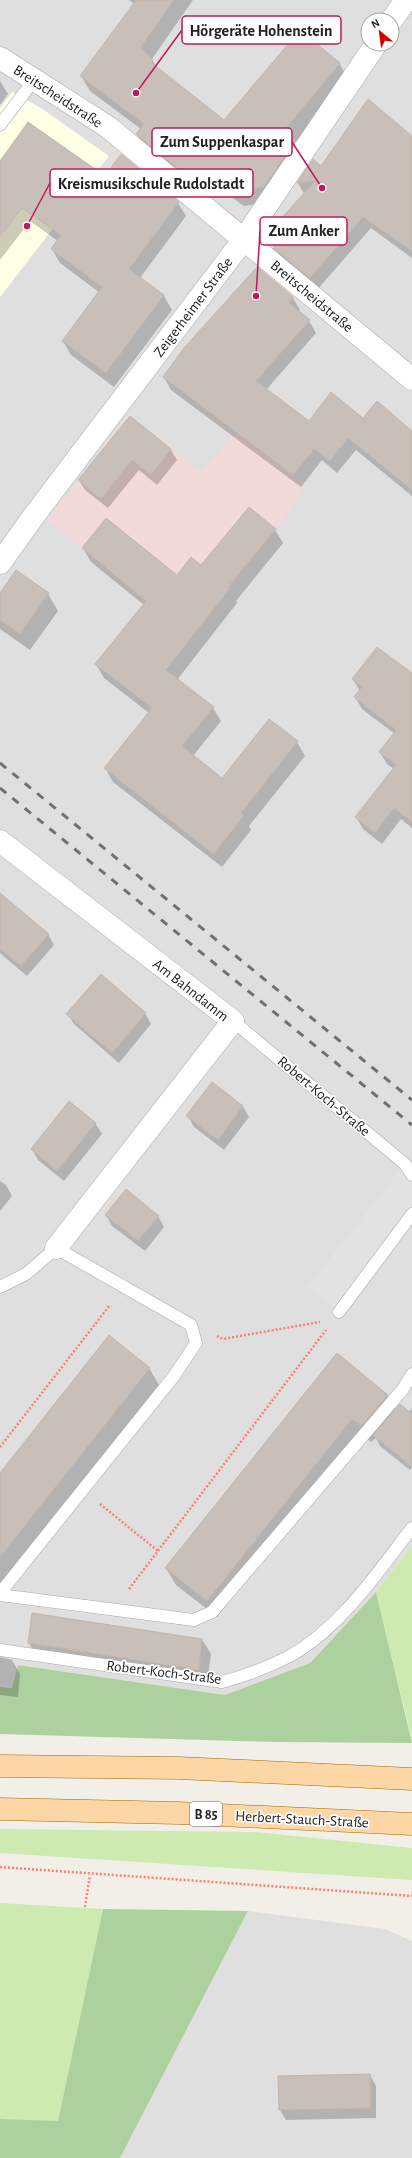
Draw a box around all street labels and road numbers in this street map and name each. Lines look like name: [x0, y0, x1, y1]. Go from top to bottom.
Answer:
street label: Breitscheidstraße: [11, 62, 105, 131]
street label: Zeigerheimer Straße: [151, 255, 236, 360]
street label: Breitscheidstraße: [268, 258, 356, 335]
street label: Am Bahndamm: [150, 956, 231, 1025]
street label: Robert-Koch-Straße: [275, 1054, 373, 1139]
street label: Robert-Koch-Straße: [106, 1658, 222, 1687]
road number: B 85: [190, 1802, 222, 1826]
street label: Herbert-Stauch-Straße: [235, 1809, 369, 1830]

